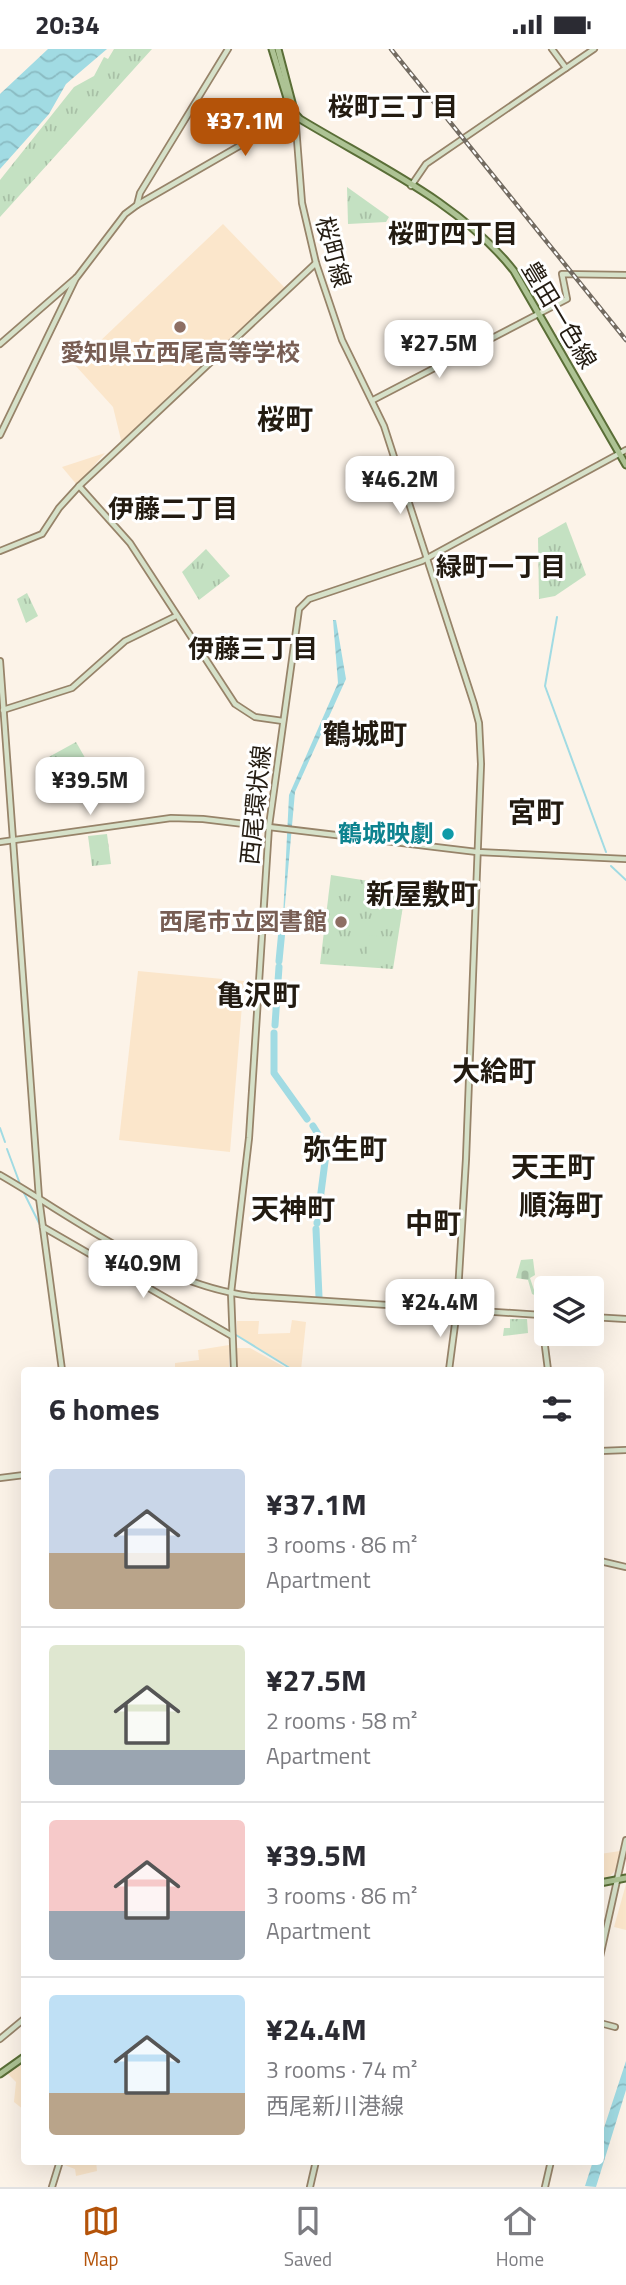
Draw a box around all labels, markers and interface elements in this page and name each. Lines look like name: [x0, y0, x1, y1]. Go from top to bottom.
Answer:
text: 20:34: [35, 5, 100, 44]
district label: 桜町三丁目: [328, 87, 458, 126]
pin: ¥37.1M: [188, 99, 302, 158]
text: ¥37.1M: [206, 103, 284, 138]
street label: 桜町線: [307, 212, 361, 291]
district label: 桜町四丁目: [388, 214, 518, 253]
street label: 豊田一色線: [514, 254, 606, 375]
marker: 愛知県立西尾高等学校: [172, 319, 188, 335]
pin: ¥27.5M: [382, 321, 496, 380]
text: ¥27.5M: [400, 325, 478, 360]
place label: 愛知県立西尾高等学校: [60, 334, 300, 370]
district label: 桜町: [257, 397, 313, 440]
pin: ¥46.2M: [343, 456, 457, 516]
text: ¥46.2M: [361, 461, 439, 496]
district label: 伊藤二丁目: [108, 489, 238, 528]
district label: 緑町一丁目: [436, 547, 566, 586]
district label: 伊藤三丁目: [188, 629, 318, 668]
district label: 鶴城町: [323, 712, 407, 755]
street label: 西尾環状線: [231, 743, 279, 866]
pin: ¥39.5M: [33, 757, 147, 817]
text: ¥39.5M: [51, 762, 129, 797]
district label: 宮町: [508, 790, 564, 833]
place label: 鶴城映劇: [338, 815, 434, 851]
marker: 鶴城映劇: [440, 826, 456, 842]
district label: 新屋敷町: [366, 872, 478, 915]
place label: 西尾市立図書館: [159, 903, 327, 939]
marker: 西尾市立図書館: [333, 914, 349, 930]
district label: 亀沢町: [216, 973, 300, 1016]
district label: 大給町: [452, 1049, 536, 1092]
district label: 弥生町: [303, 1127, 387, 1170]
district label: 天王町: [511, 1145, 595, 1188]
district label: 順海町: [519, 1183, 603, 1226]
district label: 天神町: [251, 1187, 335, 1230]
district label: 中町: [405, 1201, 461, 1244]
pin: ¥40.9M: [86, 1241, 200, 1300]
text: ¥40.9M: [104, 1245, 182, 1280]
map controls: [534, 1276, 604, 1346]
button: layers: [534, 1276, 604, 1346]
pin: ¥24.4M: [383, 1279, 497, 1339]
text: ¥24.4M: [401, 1284, 479, 1319]
text: 6 homes: [49, 1386, 160, 1432]
icon: filters: [538, 1390, 576, 1428]
text: ¥37.1M: [266, 1481, 367, 1527]
icon: home: [105, 1497, 189, 1581]
text: 3 rooms · 86 m²: [266, 1527, 417, 1562]
text: Apartment: [266, 1562, 371, 1597]
text: ¥27.5M: [266, 1657, 367, 1703]
icon: home: [105, 1673, 189, 1757]
text: 2 rooms · 58 m²: [266, 1703, 417, 1738]
text: Apartment: [266, 1738, 371, 1773]
text: ¥39.5M: [266, 1832, 367, 1878]
icon: home: [105, 1848, 189, 1932]
text: 3 rooms · 86 m²: [266, 1878, 417, 1913]
text: Apartment: [266, 1913, 371, 1948]
text: ¥24.4M: [266, 2006, 367, 2052]
icon: home: [105, 2023, 189, 2107]
text: 3 rooms · 74 m²: [266, 2052, 417, 2087]
text: 西尾新川港線: [266, 2088, 404, 2123]
tab: Map: [82, 2202, 120, 2273]
tab: Saved: [284, 2202, 332, 2273]
tab: Home: [496, 2202, 544, 2273]

